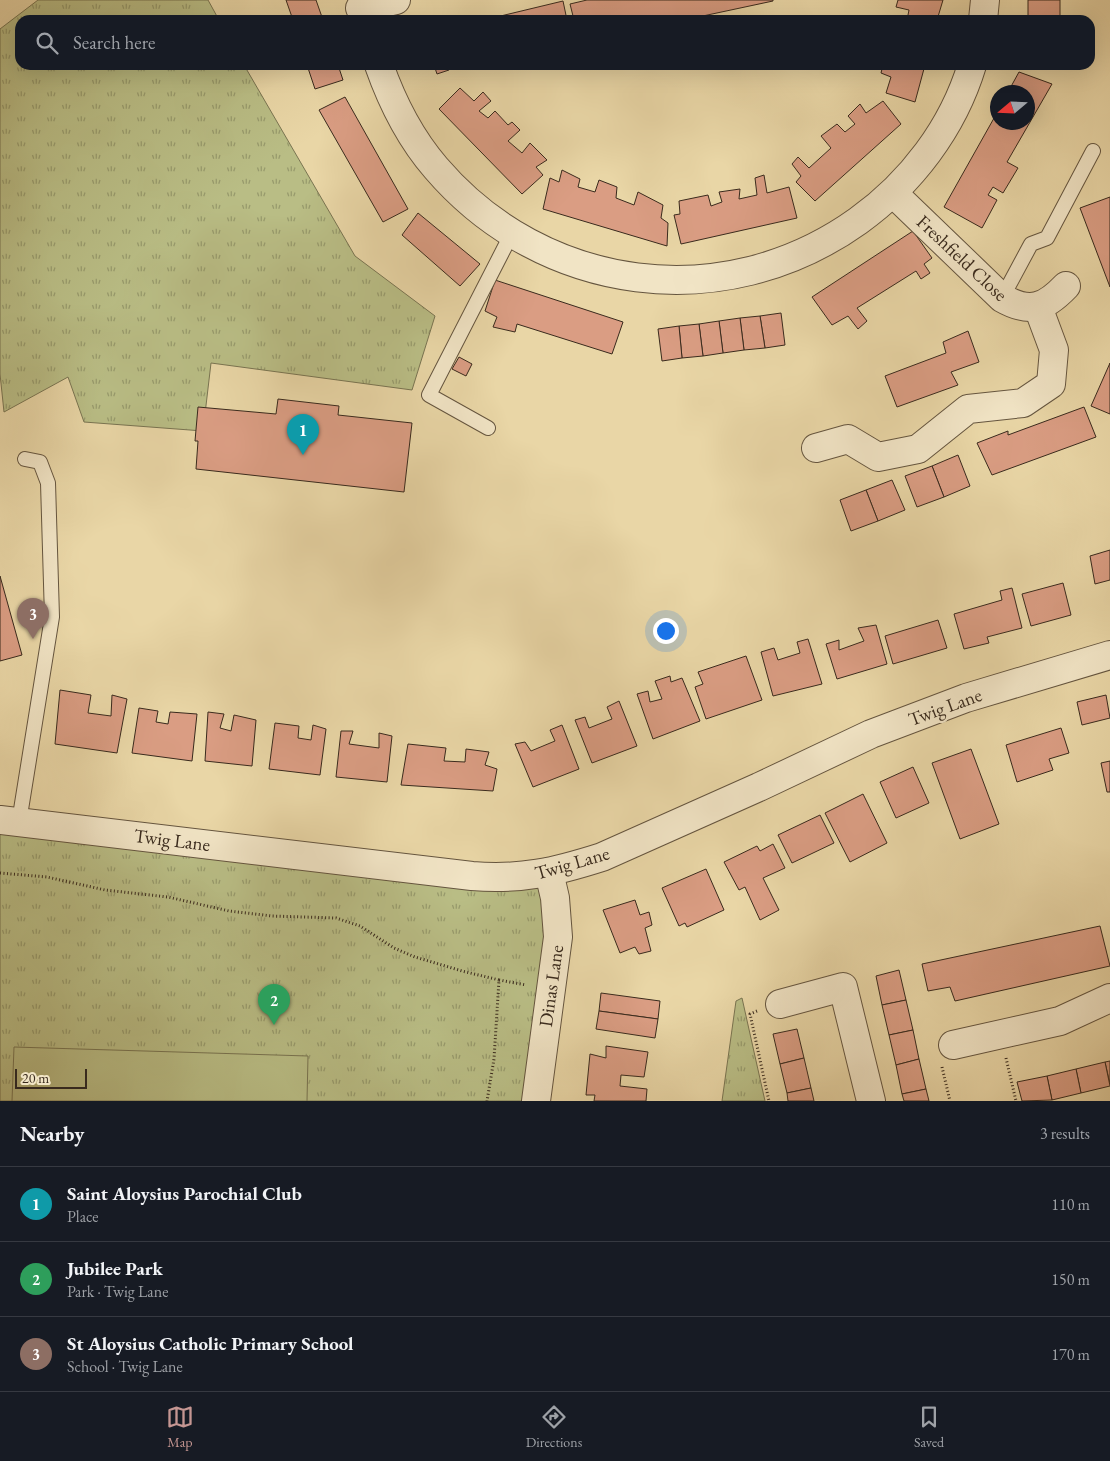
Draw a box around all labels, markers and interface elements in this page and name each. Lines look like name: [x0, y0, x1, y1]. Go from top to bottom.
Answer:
search box: [15, 15, 1095, 70]
icon: search: [33, 29, 61, 57]
text: Search here: [73, 30, 155, 55]
north arrow: [990, 85, 1035, 130]
street label: Freshfield Close: [911, 209, 1013, 307]
pin: 1: [287, 414, 319, 455]
pin: 3: [17, 598, 49, 639]
your location: [653, 618, 679, 644]
street label: Twig Lane: [905, 682, 985, 732]
street label: Twig Lane: [132, 823, 212, 857]
street label: Twig Lane: [532, 840, 612, 886]
street label: Dinas Lane: [533, 943, 569, 1029]
pin: 2: [258, 984, 290, 1025]
scale bar: [15, 1066, 88, 1089]
text: 20 m: [22, 1069, 49, 1087]
text: Nearby: [20, 1120, 84, 1147]
text: 3 results: [1040, 1123, 1090, 1144]
text: Saint Aloysius Parochial Club: [67, 1181, 302, 1206]
text: 1: [32, 1194, 40, 1215]
text: 110 m: [1051, 1194, 1090, 1215]
text: Place: [67, 1206, 99, 1227]
text: Jubilee Park: [67, 1256, 163, 1281]
text: 2: [32, 1269, 40, 1290]
text: 150 m: [1051, 1269, 1090, 1290]
text: Park · Twig Lane: [67, 1281, 168, 1302]
text: St Aloysius Catholic Primary School: [67, 1331, 354, 1356]
text: 3: [32, 1344, 40, 1365]
text: 170 m: [1051, 1344, 1090, 1365]
text: School · Twig Lane: [67, 1356, 183, 1377]
tab: Map: [166, 1403, 194, 1451]
tab: Directions: [526, 1403, 582, 1451]
tab: Saved: [914, 1403, 944, 1451]

